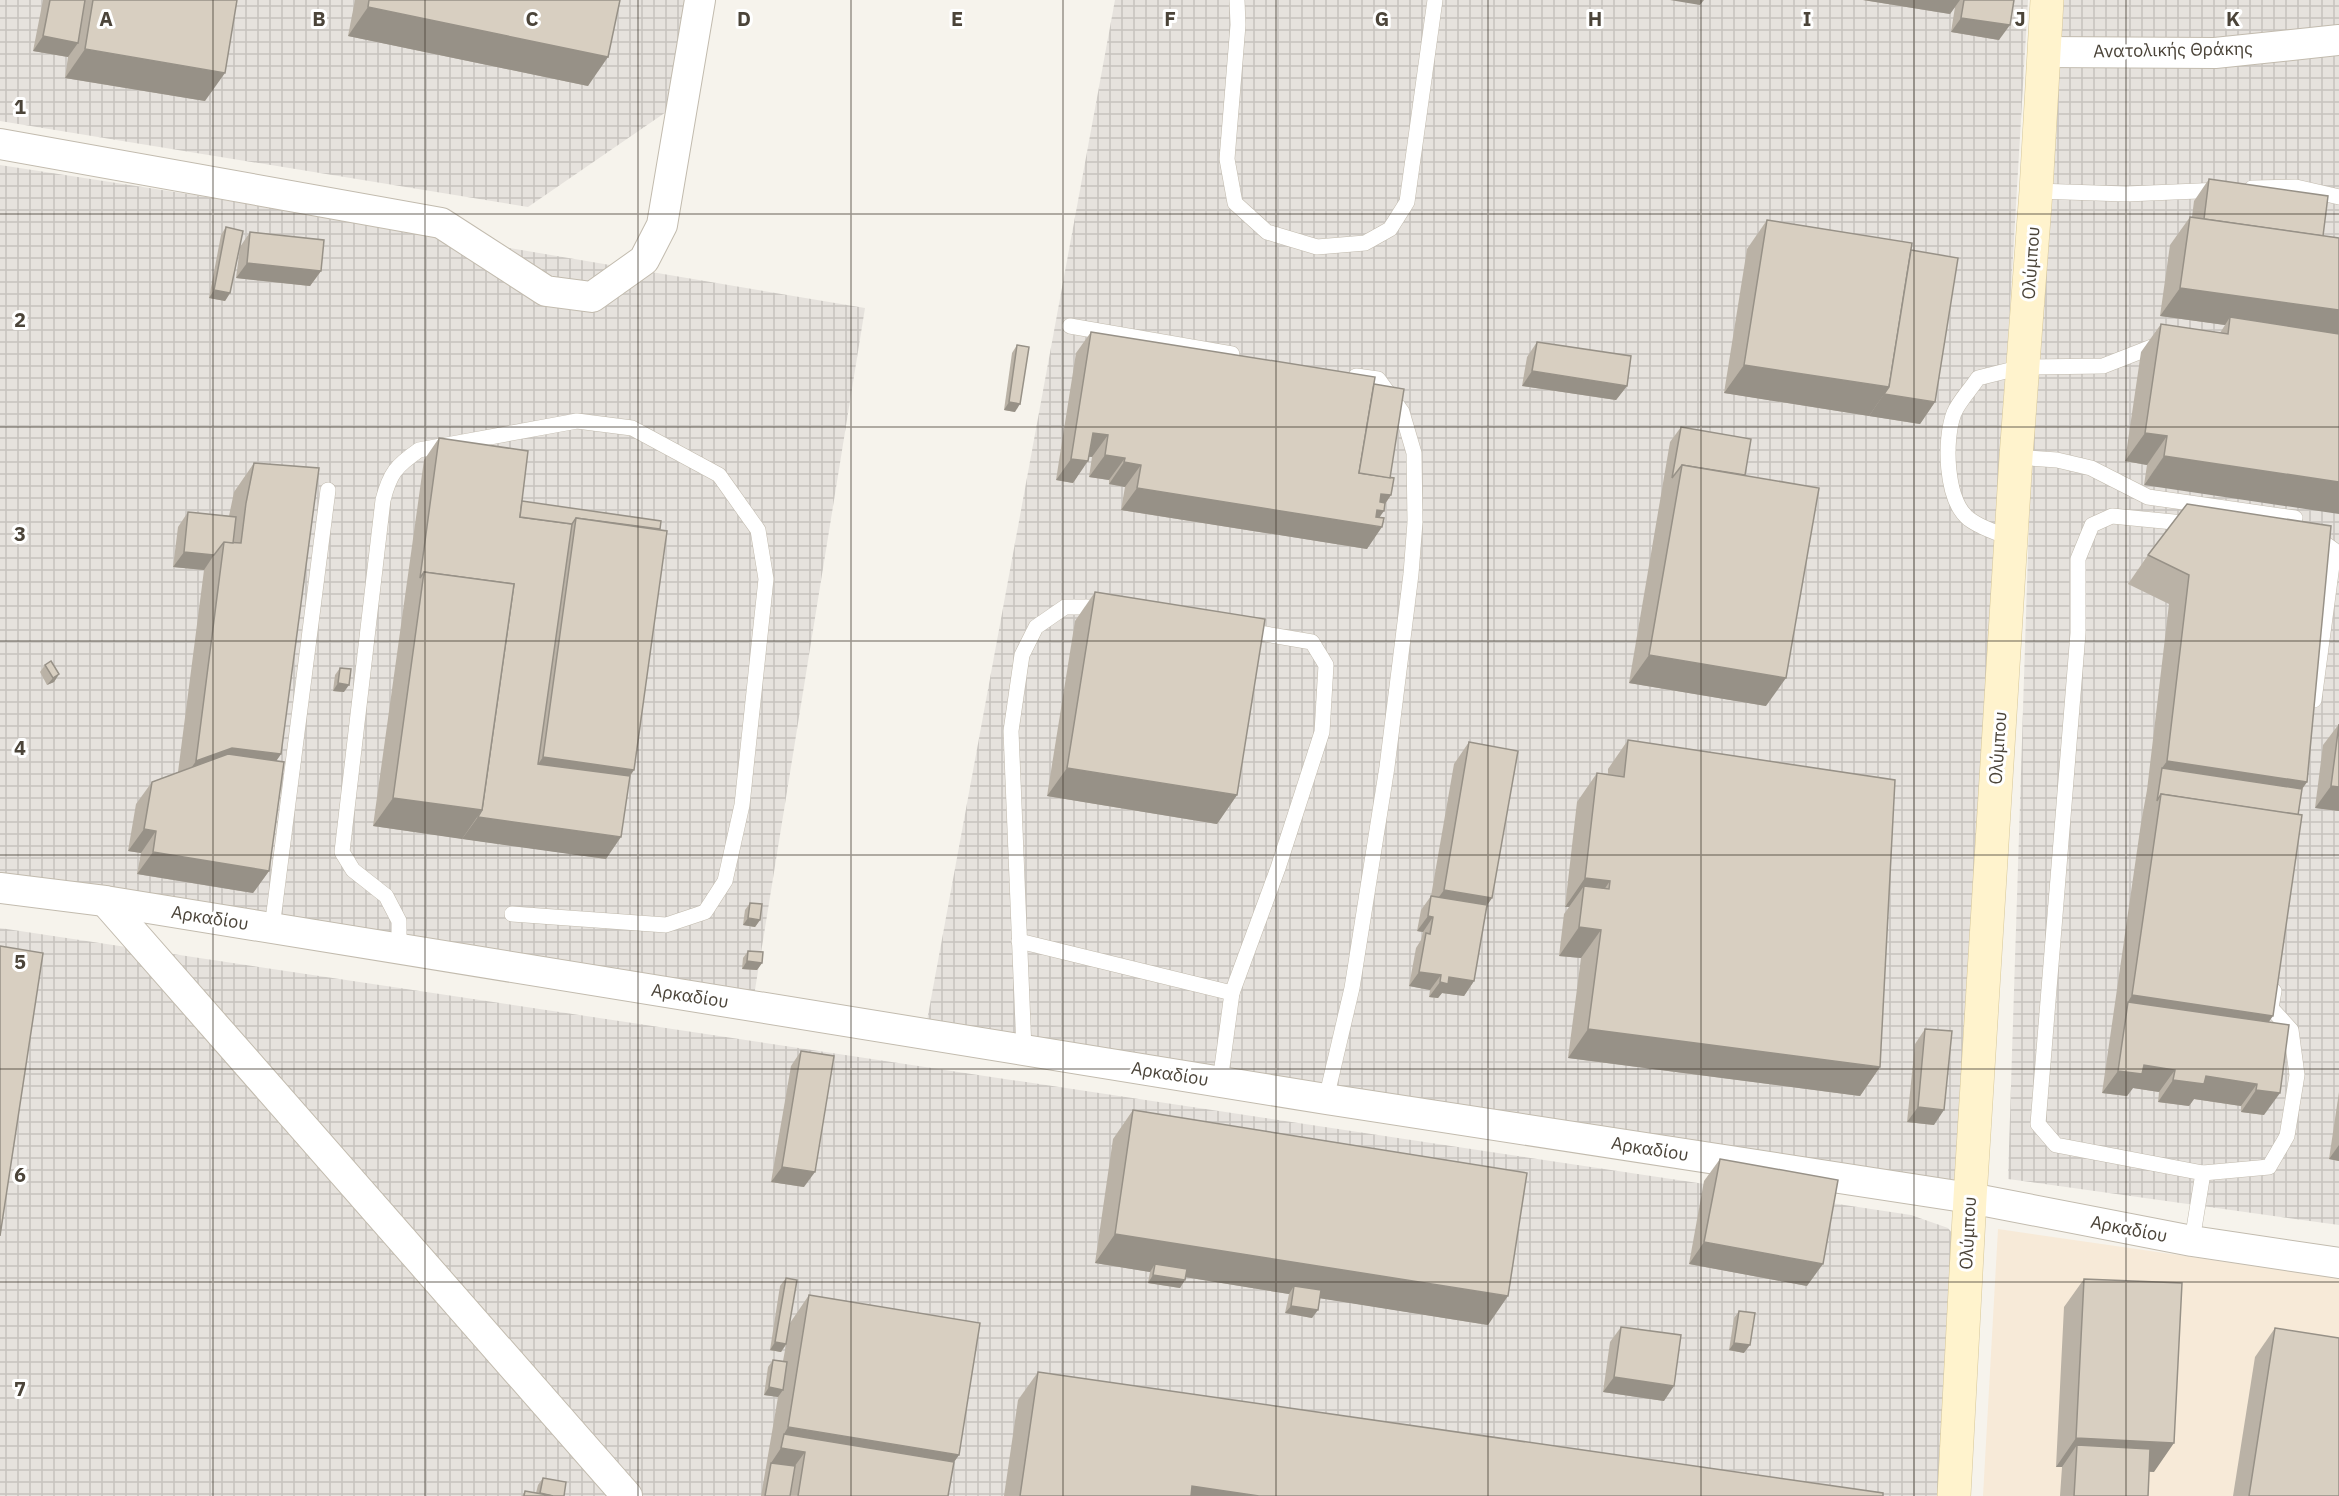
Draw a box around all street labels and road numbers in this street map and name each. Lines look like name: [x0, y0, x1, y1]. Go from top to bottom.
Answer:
street label: Ανατολικής Θράκης: [2093, 37, 2253, 62]
street label: Ολύμπου: [2016, 226, 2045, 300]
street label: Ολύμπου: [1983, 711, 2012, 785]
street label: Αρκαδίου: [170, 900, 250, 935]
street label: Αρκαδίου: [650, 978, 730, 1013]
street label: Αρκαδίου: [1130, 1056, 1210, 1091]
street label: Αρκαδίου: [1610, 1131, 1690, 1166]
street label: Ολύμπου: [1954, 1196, 1981, 1270]
street label: Αρκαδίου: [2089, 1210, 2170, 1247]

